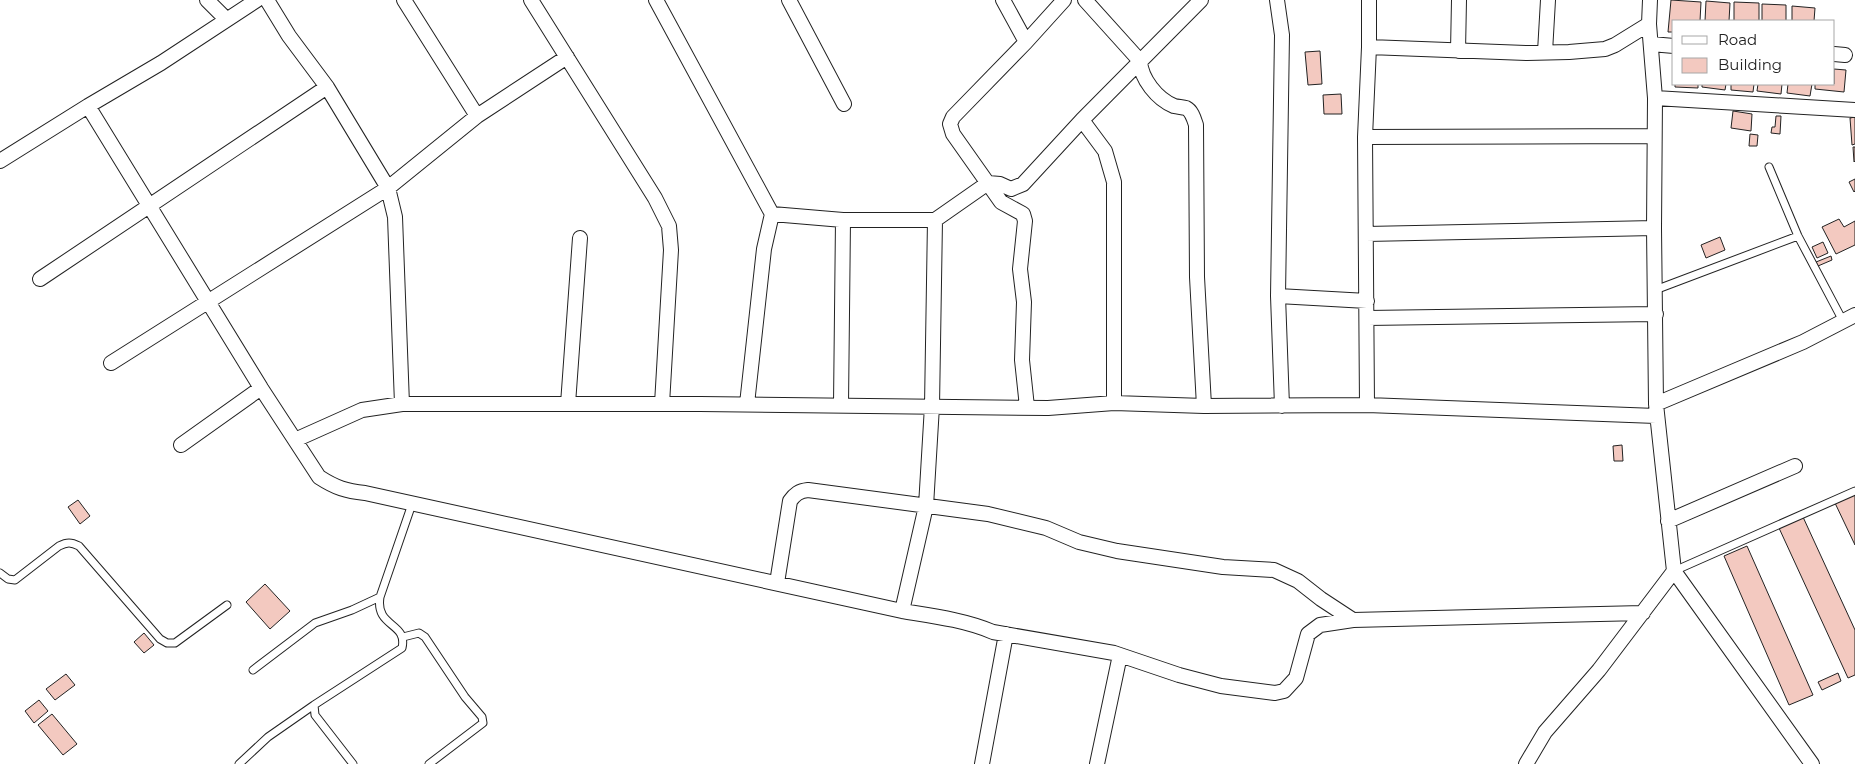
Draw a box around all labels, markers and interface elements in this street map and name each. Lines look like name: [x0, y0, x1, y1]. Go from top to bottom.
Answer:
legend: [1672, 20, 1835, 85]
text: Road: [1718, 30, 1757, 49]
text: Building: [1718, 55, 1782, 74]

